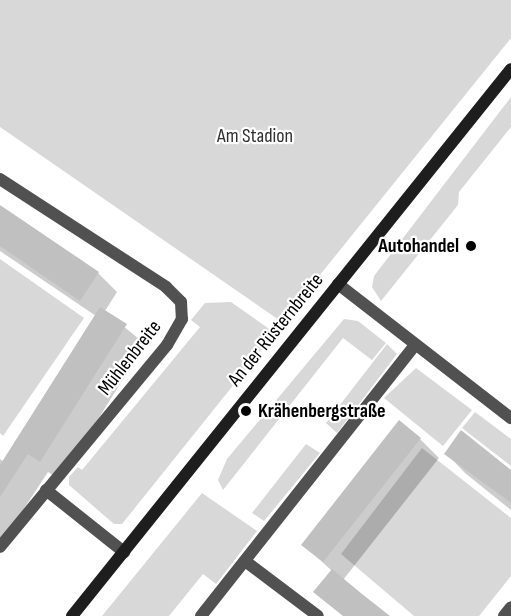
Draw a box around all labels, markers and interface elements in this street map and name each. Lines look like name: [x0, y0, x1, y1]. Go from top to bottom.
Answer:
park label: Am Stadion: [217, 124, 293, 148]
place label: Autohandel: [378, 234, 459, 258]
marker: Autohandel: [464, 239, 478, 253]
street label: An der Rüsternbreite: [223, 269, 329, 391]
street label: Mühlenbreite: [93, 316, 167, 400]
place label: Krähenbergstraße: [258, 399, 386, 423]
marker: Krähenbergstraße: [239, 404, 253, 418]

